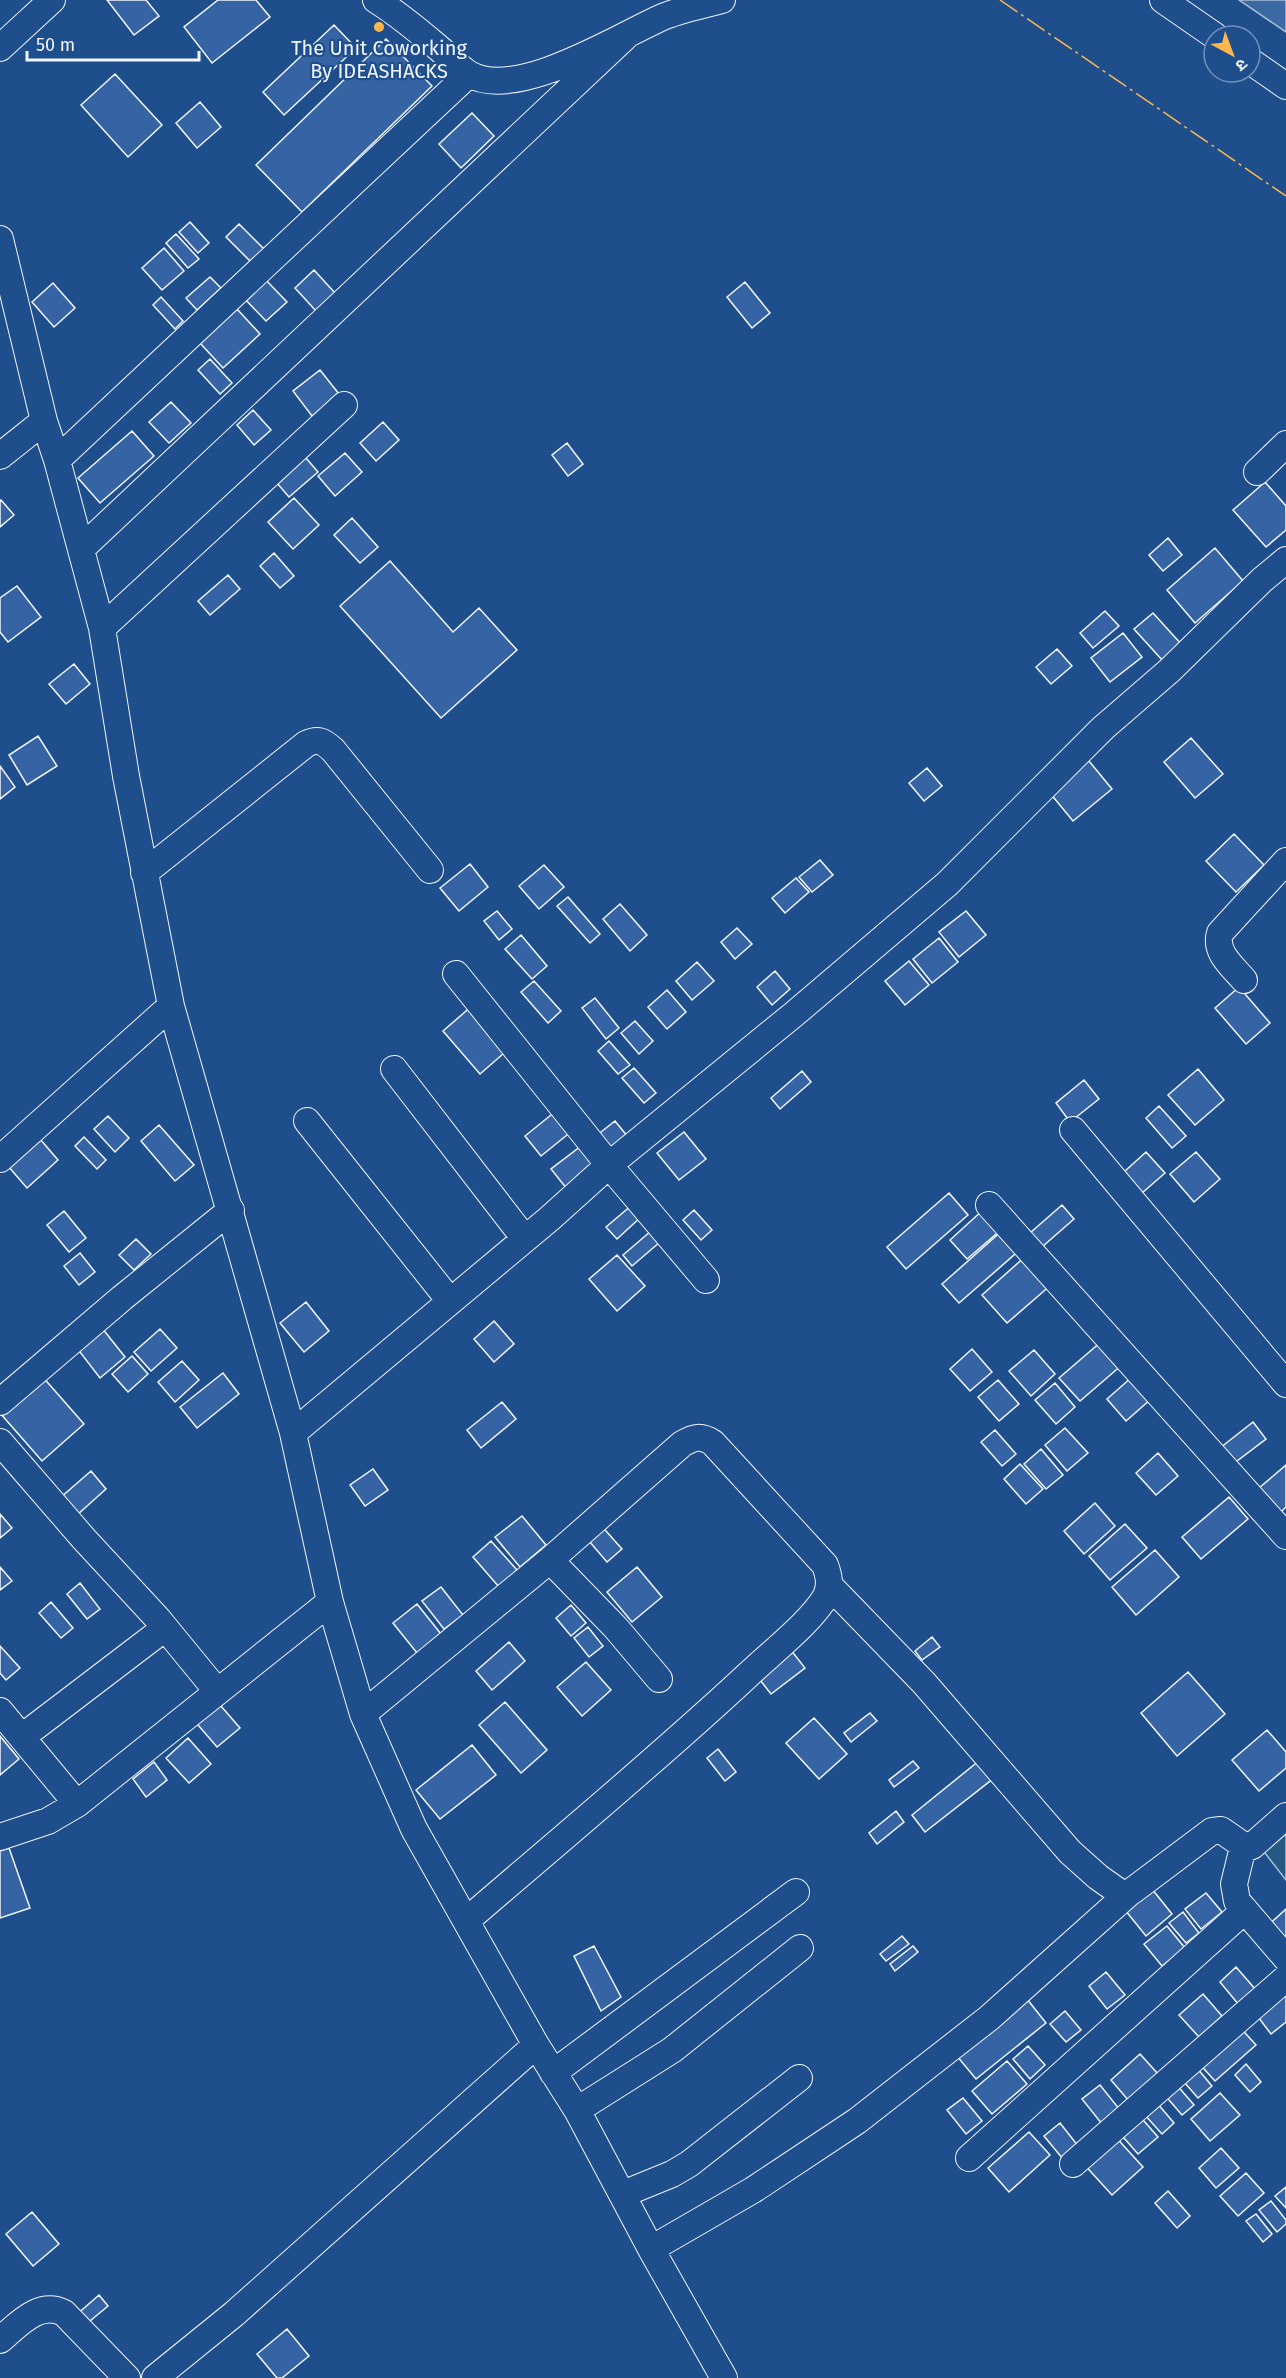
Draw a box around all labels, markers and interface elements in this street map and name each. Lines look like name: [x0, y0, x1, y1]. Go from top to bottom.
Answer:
marker: The Unit Coworking By IDEASHACKS: [372, 20, 386, 34]
scale bar: [27, 24, 200, 62]
north arrow: [1202, 24, 1262, 84]
text: 50 m: [36, 34, 75, 56]
place label: The Unit Coworking By IDEASHACKS: [291, 36, 467, 83]
text: उ: [1231, 55, 1251, 76]

